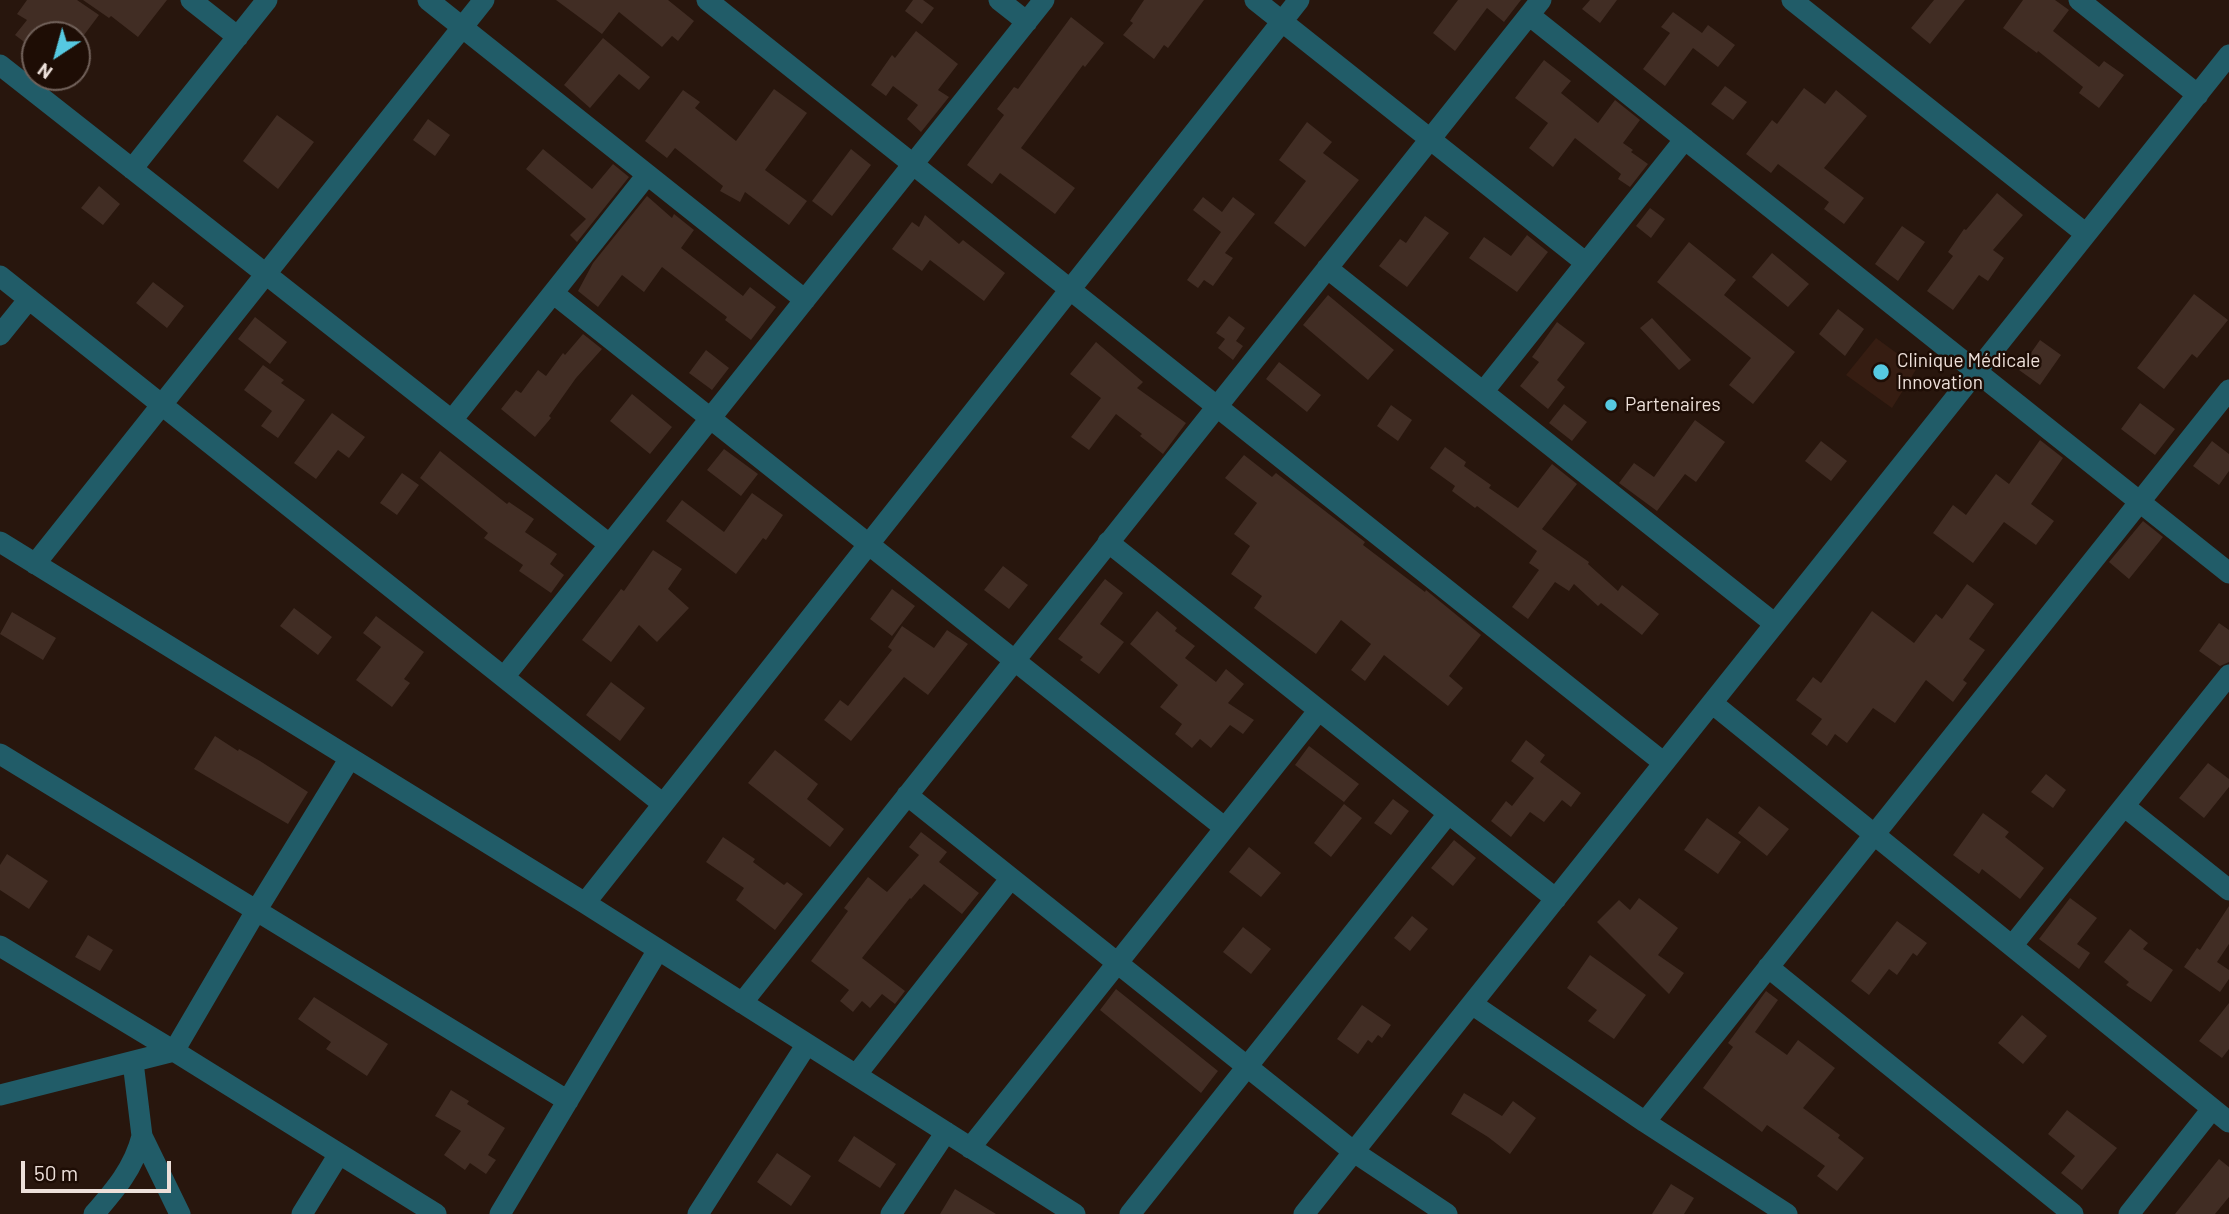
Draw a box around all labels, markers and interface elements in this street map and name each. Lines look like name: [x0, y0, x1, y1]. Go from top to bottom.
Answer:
north arrow: [21, 21, 91, 91]
text: N: [33, 59, 56, 85]
place label: Clinique Médicale Innovation: [1897, 350, 2040, 394]
marker: Clinique Médicale Innovation: [1871, 362, 1891, 382]
place label: Partenaires: [1625, 394, 1721, 416]
marker: Partenaires: [1603, 397, 1619, 413]
scale bar: [24, 1148, 175, 1192]
text: 50 m: [34, 1160, 78, 1185]

